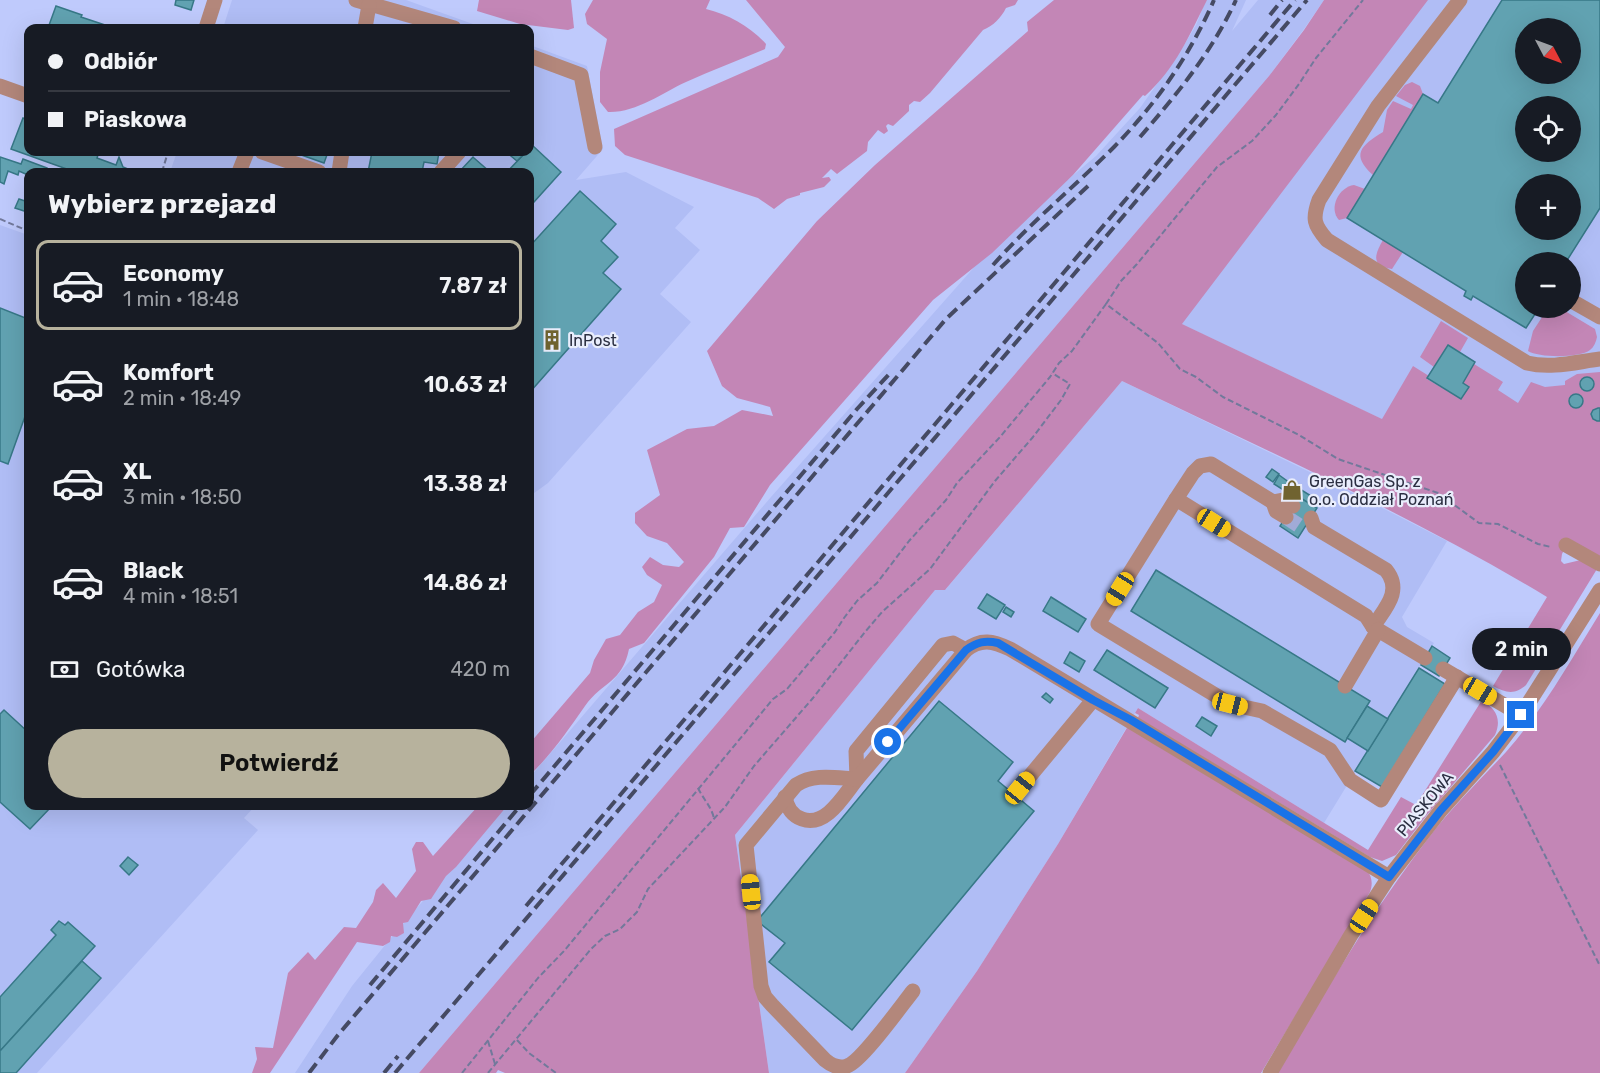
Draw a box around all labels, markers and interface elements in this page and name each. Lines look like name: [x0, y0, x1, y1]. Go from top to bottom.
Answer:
north arrow: [1515, 18, 1581, 84]
map controls: [1515, 18, 1581, 318]
text: Odbiór: [84, 48, 157, 75]
button: locate: [1515, 96, 1581, 162]
text: Piaskowa: [84, 106, 187, 133]
button: +: [1515, 174, 1581, 240]
text: Wybierz przejazd: [48, 188, 276, 220]
button: −: [1515, 252, 1581, 318]
icon: car: [51, 258, 105, 312]
text: Economy: [123, 260, 224, 287]
text: 7.87 zł: [439, 272, 507, 299]
text: 1 min · 18:48: [123, 287, 239, 311]
building icon: InPost: [540, 328, 564, 352]
place label: InPost: [569, 331, 617, 350]
icon: car: [51, 357, 105, 411]
text: Komfort: [123, 359, 214, 386]
text: 10.63 zł: [424, 371, 507, 398]
text: 2 min · 18:49: [123, 386, 241, 410]
icon: car: [51, 456, 105, 510]
text: XL: [123, 458, 151, 485]
text: 13.38 zł: [423, 470, 507, 497]
place label: GreenGas Sp. z o.o. Oddział Poznań: [1309, 472, 1454, 509]
shop icon: GreenGas Sp. z o.o. Oddział Poznań: [1280, 478, 1304, 502]
text: 3 min · 18:50: [123, 485, 242, 509]
car: [1194, 506, 1234, 540]
icon: car: [51, 555, 105, 609]
text: Black: [123, 557, 184, 584]
text: 14.86 zł: [423, 569, 507, 596]
car: [1103, 569, 1137, 609]
text: 4 min · 18:51: [123, 584, 238, 608]
callout: 2 min: [1472, 628, 1570, 670]
text: 2 min: [1495, 637, 1548, 661]
icon: cash: [48, 653, 81, 686]
text: Gotówka: [96, 656, 185, 683]
text: 420 m: [450, 657, 510, 681]
car: [1460, 674, 1500, 708]
car: [1210, 691, 1250, 717]
route end: [1507, 701, 1534, 728]
route start: [874, 728, 901, 755]
button: Potwierdź: [48, 729, 510, 798]
car: [1002, 768, 1038, 808]
street label: PIASKOWA: [1393, 768, 1458, 840]
car: [740, 873, 762, 911]
car: [1347, 896, 1381, 936]

